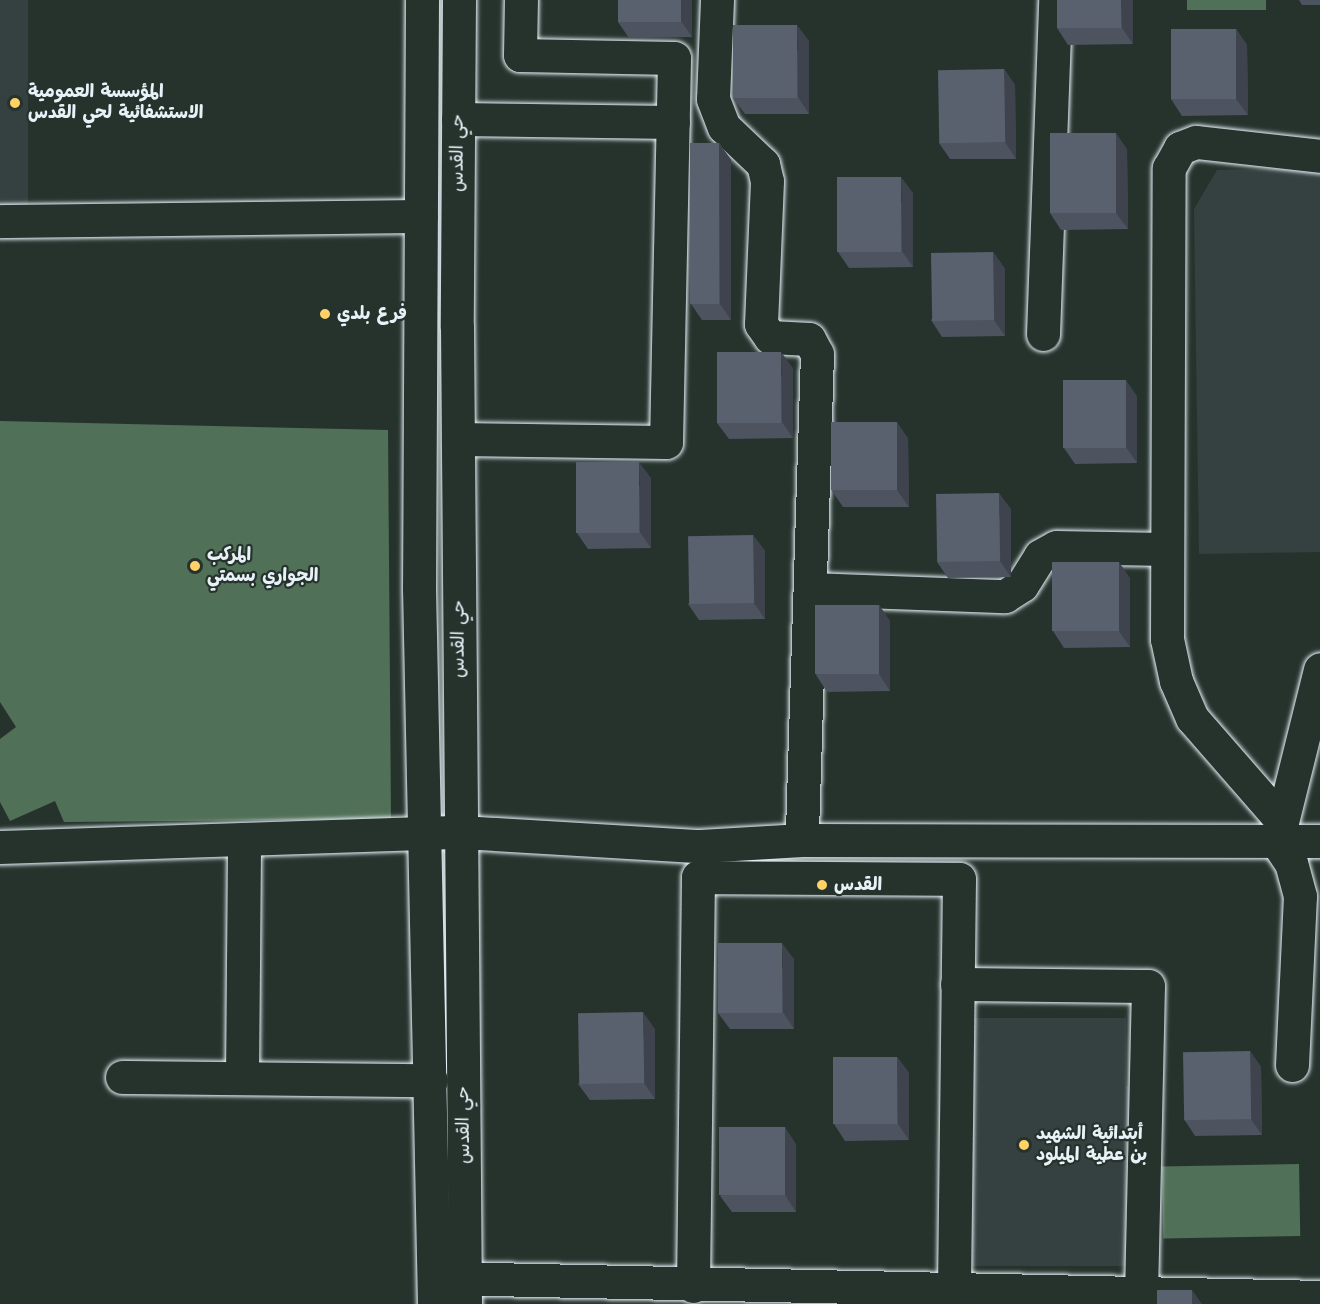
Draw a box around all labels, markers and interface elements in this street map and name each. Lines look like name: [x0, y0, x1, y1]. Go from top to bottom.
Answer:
place label: المؤسسة العمومية الاستشفائية لحي القدس: [28, 82, 203, 124]
marker: المؤسسة العمومية الاستشفائية لحي القدس: [6, 94, 24, 112]
street label: حي القدس: [447, 114, 469, 192]
place label: فرع بلدي: [337, 303, 407, 325]
marker: فرع بلدي: [318, 307, 332, 321]
place label: المركب الجواري بسمتي: [207, 545, 318, 588]
marker: المركب الجواري بسمتي: [188, 559, 202, 573]
street label: حي القدس: [448, 600, 470, 678]
place label: القدس: [834, 874, 882, 896]
marker: القدس: [815, 878, 829, 892]
street label: حي القدس: [453, 1086, 475, 1164]
place label: أبتدائية الشهيد بن عطية الميلود: [1036, 1124, 1147, 1166]
marker: أبتدائية الشهيد بن عطية الميلود: [1017, 1138, 1031, 1152]

